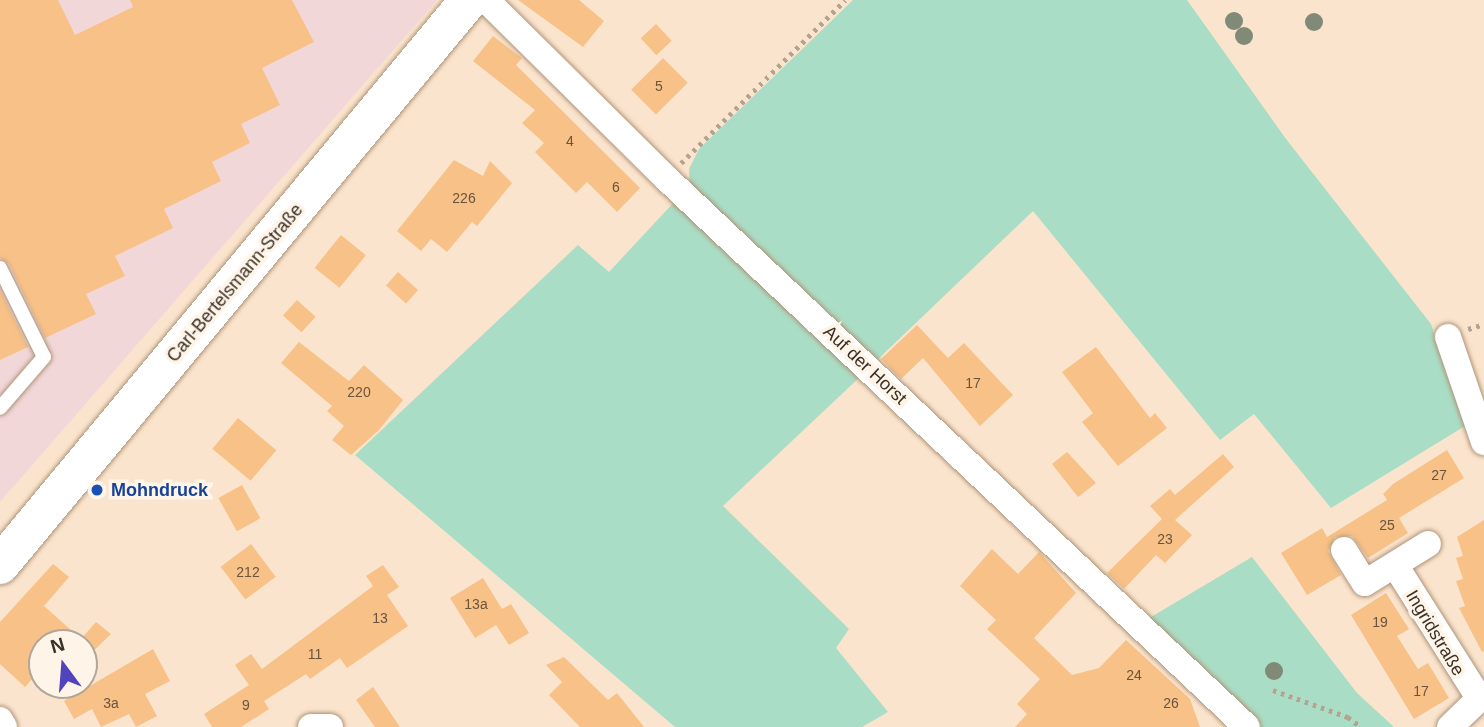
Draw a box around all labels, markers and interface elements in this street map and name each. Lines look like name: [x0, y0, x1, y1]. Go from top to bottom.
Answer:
house number: 5: [655, 78, 663, 94]
house number: 4: [566, 133, 574, 149]
house number: 6: [612, 179, 620, 195]
house number: 226: [452, 190, 476, 206]
street label: Carl-Bertelsmann-Straße: [162, 199, 308, 367]
street label: Auf der Horst: [819, 321, 911, 409]
house number: 17: [965, 375, 981, 391]
house number: 220: [347, 384, 371, 400]
house number: 27: [1431, 467, 1447, 483]
place label: Mohndruck: [111, 479, 208, 501]
marker: Mohndruck: [89, 482, 105, 498]
house number: 25: [1379, 517, 1395, 533]
house number: 23: [1157, 531, 1173, 547]
house number: 212: [236, 564, 260, 580]
street label: Ingridstraße: [1401, 586, 1469, 680]
house number: 13a: [464, 596, 488, 612]
house number: 13: [372, 610, 388, 626]
house number: 19: [1372, 614, 1388, 630]
north arrow: [28, 629, 98, 699]
text: N: [48, 633, 67, 657]
house number: 11: [308, 646, 322, 662]
house number: 24: [1126, 667, 1142, 683]
house number: 17: [1413, 683, 1429, 699]
house number: 3a: [103, 695, 119, 711]
house number: 26: [1163, 695, 1179, 711]
house number: 9: [242, 697, 250, 713]

